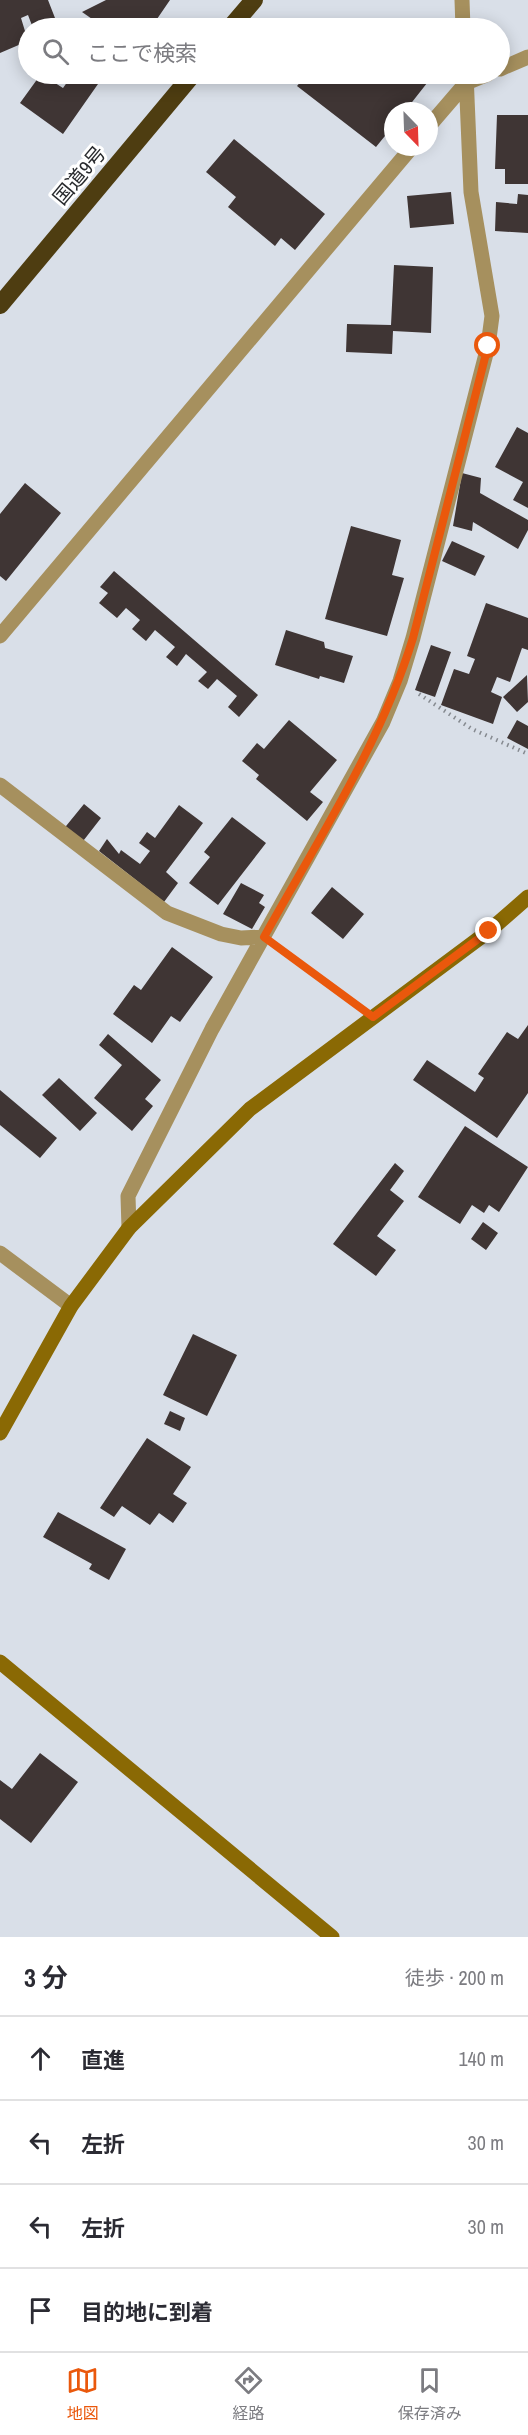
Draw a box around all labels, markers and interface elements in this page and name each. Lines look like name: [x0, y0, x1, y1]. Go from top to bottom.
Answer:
search box: [18, 18, 510, 84]
icon: search: [39, 35, 72, 68]
text: ここで検索: [87, 38, 197, 68]
north arrow: [384, 102, 438, 156]
street label: 国道9号: [46, 140, 112, 210]
route start: [474, 332, 500, 358]
route end: [475, 917, 501, 943]
text: 3 分: [24, 1960, 68, 1995]
text: 徒歩 · 200 m: [405, 1964, 504, 1991]
icon: ahead: [24, 2042, 57, 2075]
text: 直進: [81, 2045, 125, 2075]
text: 140 m: [458, 2045, 504, 2072]
icon: left: [24, 2126, 57, 2159]
text: 左折: [81, 2129, 125, 2159]
text: 30 m: [468, 2129, 504, 2156]
icon: left: [24, 2210, 57, 2243]
text: 左折: [81, 2213, 125, 2243]
text: 30 m: [468, 2213, 504, 2240]
icon: arrive: [24, 2294, 57, 2327]
text: 目的地に到着: [81, 2297, 213, 2327]
tab: 地図: [66, 2364, 99, 2424]
tab: 経路: [232, 2364, 265, 2424]
tab: 保存済み: [398, 2364, 462, 2424]

